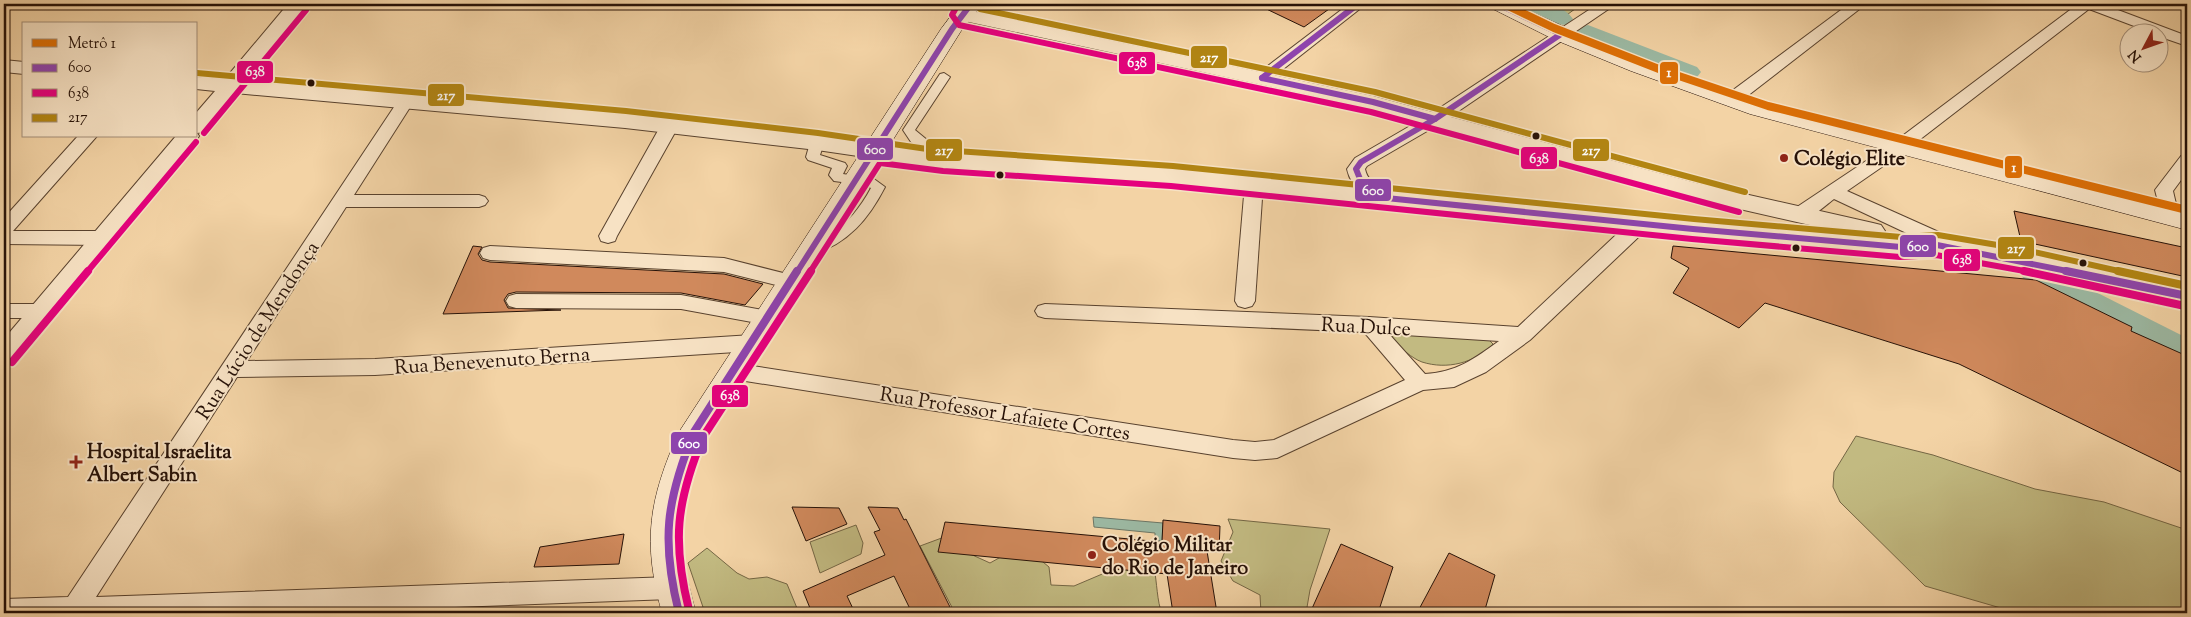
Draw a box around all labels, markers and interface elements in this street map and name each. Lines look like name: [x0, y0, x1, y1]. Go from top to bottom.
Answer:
legend: [22, 22, 198, 138]
north arrow: [2118, 22, 2168, 72]
text: Metrô 1: [68, 34, 116, 55]
text: N: [2124, 44, 2147, 66]
line badge: 217: [1190, 45, 1228, 69]
text: 217: [1200, 49, 1219, 69]
line badge: 638: [1118, 51, 1156, 75]
text: 638: [1127, 54, 1147, 74]
text: 600: [68, 58, 91, 79]
line badge: 638: [236, 60, 274, 84]
line badge: 1: [1659, 61, 1679, 85]
text: 638: [245, 63, 265, 83]
text: 1: [1667, 64, 1672, 84]
unlabelled marker: [306, 78, 316, 88]
line badge: 217: [427, 83, 465, 107]
text: 638: [68, 84, 89, 105]
text: 217: [437, 87, 456, 107]
text: 217: [68, 108, 88, 129]
unlabelled marker: [1531, 131, 1541, 141]
line badge: 600: [856, 137, 894, 161]
line badge: 217: [925, 138, 963, 162]
line badge: 217: [1572, 138, 1610, 162]
text: 600: [864, 141, 886, 161]
text: 217: [935, 142, 954, 162]
text: 217: [1582, 142, 1601, 162]
line badge: 638: [1520, 146, 1558, 170]
place label: Colégio Elite: [1794, 146, 1905, 175]
text: 638: [1529, 150, 1549, 170]
marker: Colégio Elite: [1778, 152, 1790, 164]
line badge: 1: [2004, 155, 2023, 179]
text: 1: [2012, 159, 2017, 179]
unlabelled marker: [995, 170, 1005, 180]
line badge: 600: [1354, 178, 1392, 202]
text: 600: [1362, 182, 1384, 202]
line badge: 600: [1899, 234, 1937, 258]
street label: Rua Lúcio de Mendonça: [190, 236, 328, 426]
line badge: 217: [1997, 236, 2035, 260]
text: 600: [1907, 238, 1929, 258]
text: 217: [2007, 240, 2026, 260]
unlabelled marker: [1791, 243, 1801, 253]
line badge: 638: [1943, 248, 1981, 272]
text: 638: [1952, 251, 1972, 271]
unlabelled marker: [2078, 258, 2088, 268]
street label: Rua Dulce: [1320, 312, 1412, 345]
street label: Rua Benevenuto Berna: [393, 341, 591, 384]
street label: Rua Professor Lafaiete Cortes: [877, 381, 1132, 450]
line badge: 638: [711, 384, 749, 408]
text: 638: [720, 387, 740, 407]
line badge: 600: [670, 431, 708, 455]
text: 600: [678, 435, 700, 455]
place label: Hospital Israelita Albert Sabin: [87, 439, 232, 491]
marker: Hospital Israelita Albert Sabin: [69, 455, 83, 469]
place label: Colégio Militar do Rio de Janeiro: [1102, 532, 1248, 584]
marker: Colégio Militar do Rio de Janeiro: [1086, 549, 1098, 561]

